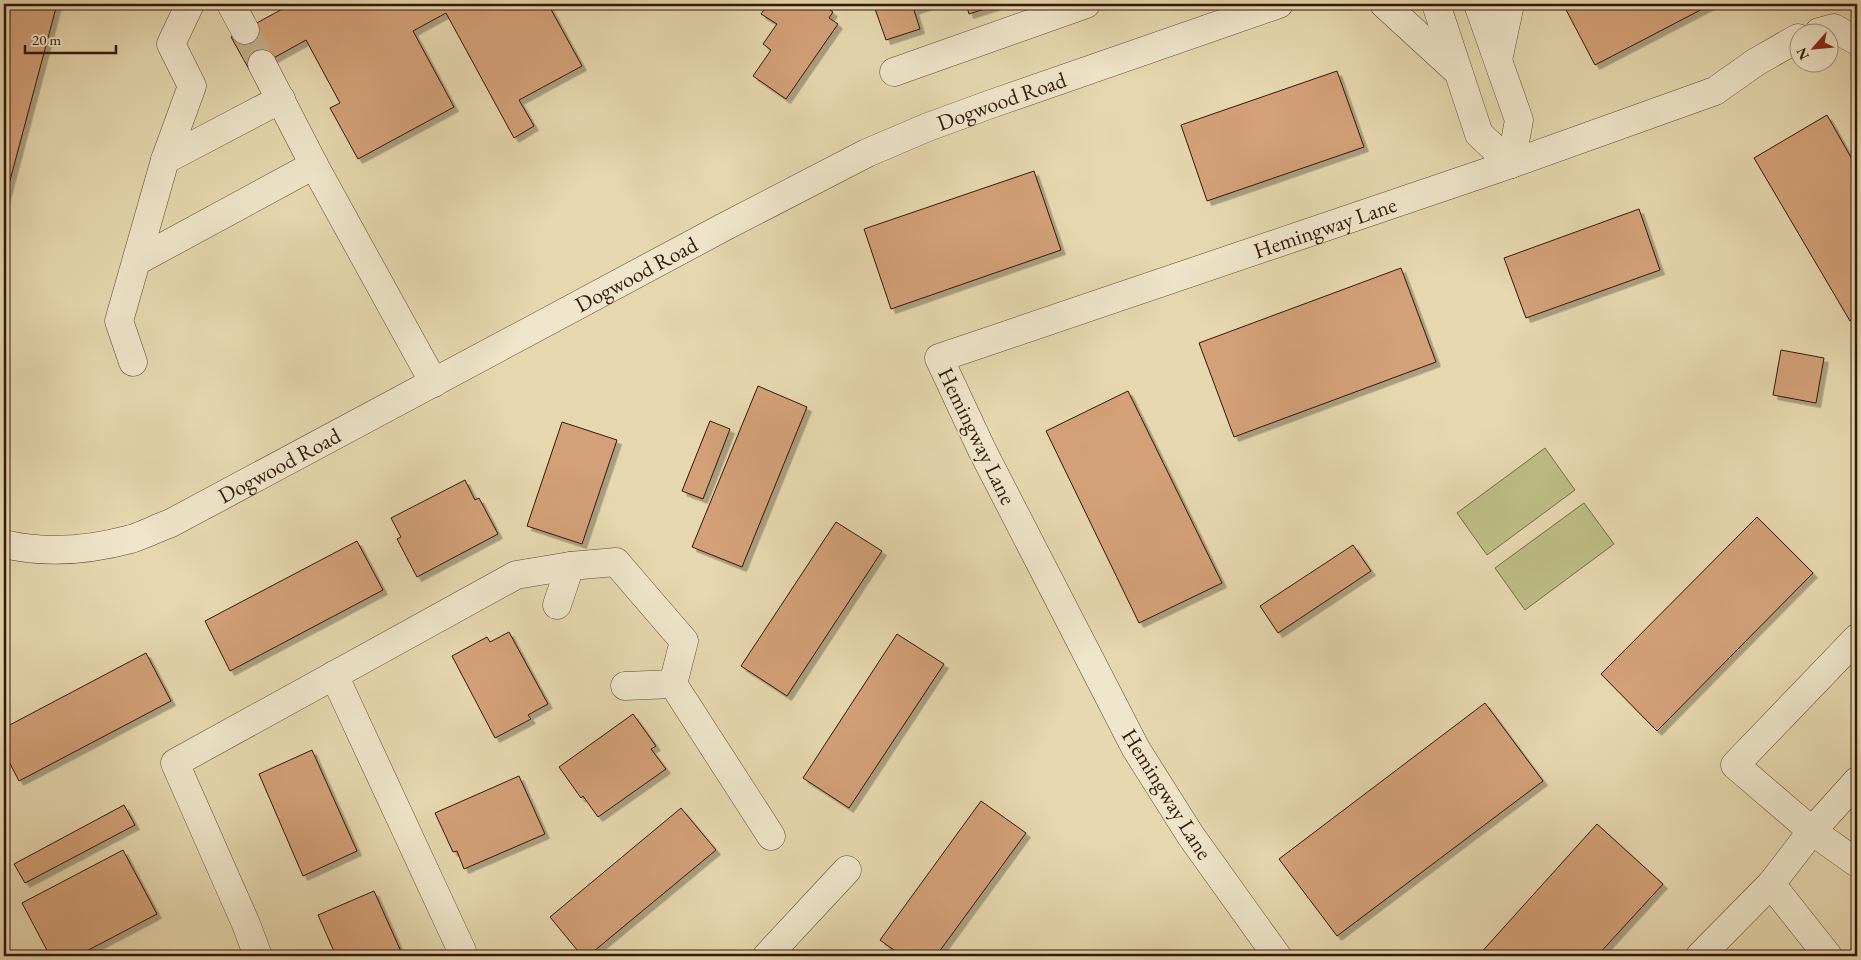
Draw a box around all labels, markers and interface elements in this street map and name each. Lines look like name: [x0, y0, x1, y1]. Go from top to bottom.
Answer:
scale bar: [25, 22, 116, 54]
north arrow: [1788, 22, 1838, 72]
text: 20 m: [32, 30, 61, 49]
text: N: [1792, 44, 1813, 63]
street label: Dogwood Road: [933, 64, 1071, 137]
street label: Hemingway Lane: [1250, 189, 1401, 265]
street label: Dogwood Road: [570, 229, 703, 319]
street label: Hemingway Lane: [931, 363, 1023, 510]
street label: Dogwood Road: [213, 420, 346, 510]
street label: Hemingway Lane: [1115, 723, 1219, 865]

